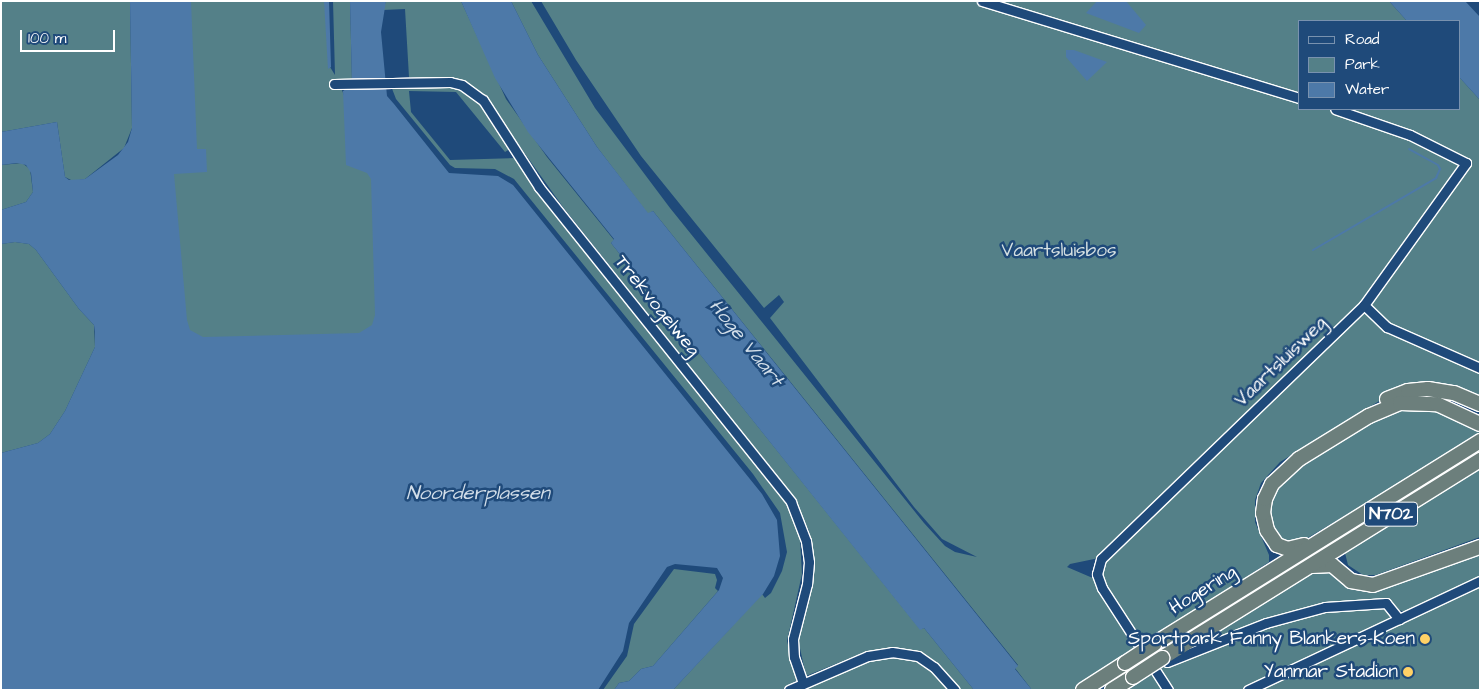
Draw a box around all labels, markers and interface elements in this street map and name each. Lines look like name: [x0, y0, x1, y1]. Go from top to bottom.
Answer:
scale bar: [22, 20, 118, 52]
legend: [1298, 20, 1461, 110]
text: 100 m: [28, 28, 67, 49]
text: Road: [1345, 29, 1379, 50]
text: Park: [1345, 54, 1380, 75]
text: Water: [1345, 79, 1389, 100]
park label: Vaartsluisbos: [1002, 240, 1116, 262]
street label: Trekvogelweg: [609, 251, 705, 361]
water label: Hoge Vaart: [704, 295, 788, 391]
street label: Vaartsluisweg: [1230, 312, 1332, 412]
water label: Noorderplassen: [406, 481, 550, 505]
road number: N702: [1364, 498, 1418, 530]
street label: Hogering: [1165, 560, 1241, 620]
place label: Sportpark Fanny Blankers-Koen: [1128, 628, 1415, 650]
marker: Sportpark Fanny Blankers-Koen: [1419, 633, 1431, 645]
place label: Yanmar Stadion: [1264, 661, 1398, 683]
marker: Yanmar Stadion: [1402, 666, 1414, 678]

